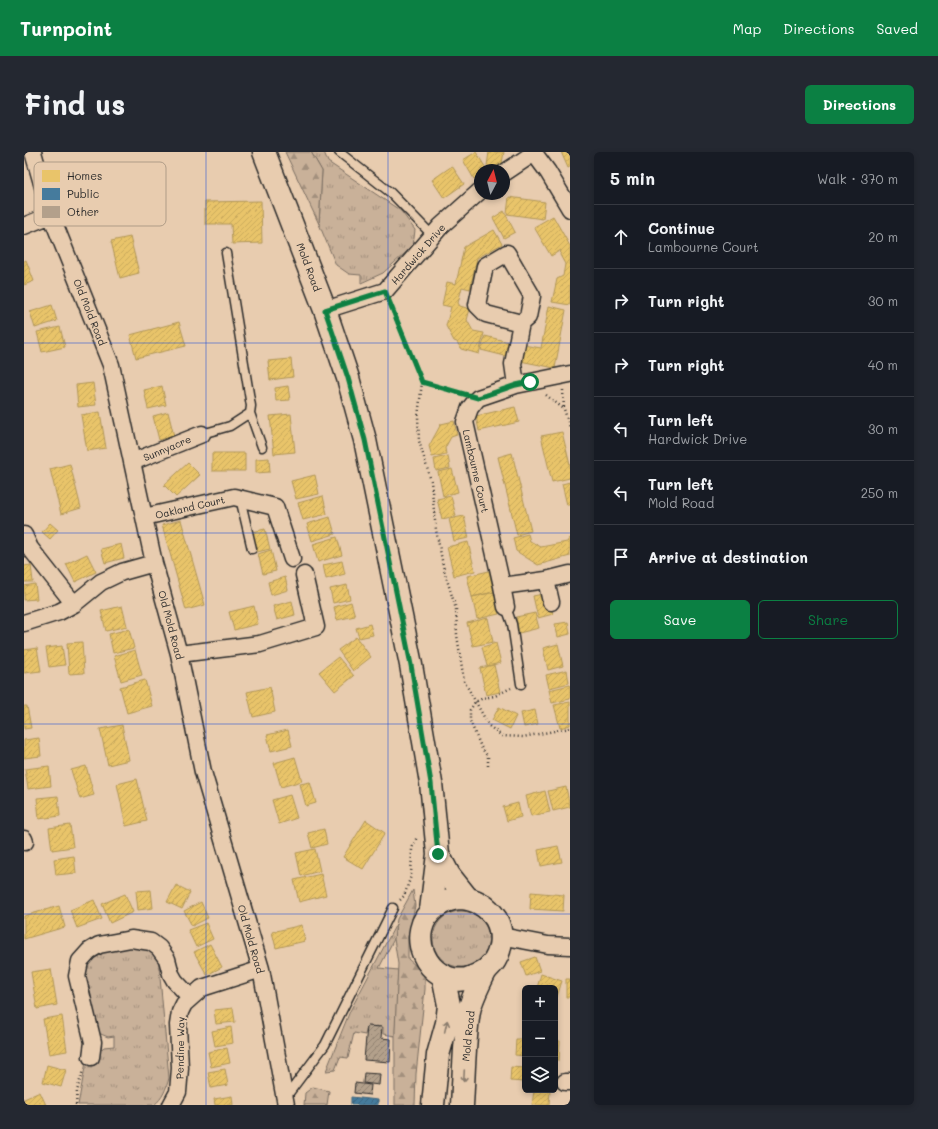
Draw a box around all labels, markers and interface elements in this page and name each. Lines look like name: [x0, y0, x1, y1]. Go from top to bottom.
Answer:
text: Turnpoint: [20, 16, 112, 41]
text: Map: [733, 19, 761, 38]
text: Directions: [783, 19, 854, 38]
text: Saved: [876, 19, 918, 38]
button: Directions: [805, 85, 914, 124]
text: Find us: [24, 86, 125, 122]
legend: [34, 162, 166, 226]
north arrow: [474, 164, 510, 200]
text: 5 min: [610, 167, 655, 189]
text: Homes: [67, 168, 102, 183]
text: Walk · 370 m: [817, 170, 898, 187]
text: Public: [67, 186, 99, 201]
text: Other: [67, 204, 99, 219]
text: Continue: [648, 218, 715, 238]
street label: Hardwick Drive: [388, 221, 448, 287]
icon: ahead: [610, 226, 632, 248]
text: 20 m: [868, 228, 898, 245]
text: Lambourne Court: [648, 238, 759, 255]
street label: Mold Road: [293, 241, 325, 293]
street label: Old Mold Road: [70, 277, 110, 347]
icon: right: [610, 290, 632, 312]
text: Turn right: [648, 291, 725, 311]
text: 30 m: [868, 292, 898, 309]
icon: right: [610, 354, 632, 376]
text: Turn right: [648, 355, 725, 375]
text: 40 m: [868, 356, 898, 373]
route start: [521, 373, 539, 391]
text: Turn left: [648, 410, 713, 430]
icon: left: [610, 418, 632, 440]
text: 30 m: [868, 420, 898, 437]
street label: Lambourne Court: [460, 428, 492, 514]
text: Hardwick Drive: [648, 430, 747, 447]
street label: Sunnyacre: [141, 432, 193, 464]
text: Turn left: [648, 474, 713, 494]
icon: left: [610, 482, 632, 504]
text: 250 m: [861, 484, 898, 501]
street label: Oakland Court: [154, 492, 226, 522]
text: Mold Road: [648, 494, 714, 511]
icon: arrive: [610, 546, 632, 568]
text: Arrive at destination: [648, 547, 808, 567]
street label: Old Mold Road: [155, 589, 187, 661]
button: Save: [610, 600, 750, 639]
button: Share: [758, 600, 898, 639]
route end: [429, 845, 447, 863]
street label: Old Mold Road: [235, 903, 267, 975]
map controls: [522, 985, 558, 1093]
button: +: [522, 985, 558, 1021]
street label: Mold Road: [458, 1010, 478, 1062]
street label: Pendine Way: [172, 1017, 188, 1079]
one-way arrow: [442, 1020, 450, 1033]
button: −: [522, 1021, 558, 1057]
button: layers: [522, 1057, 558, 1093]
one-way arrow: [460, 1069, 467, 1082]

